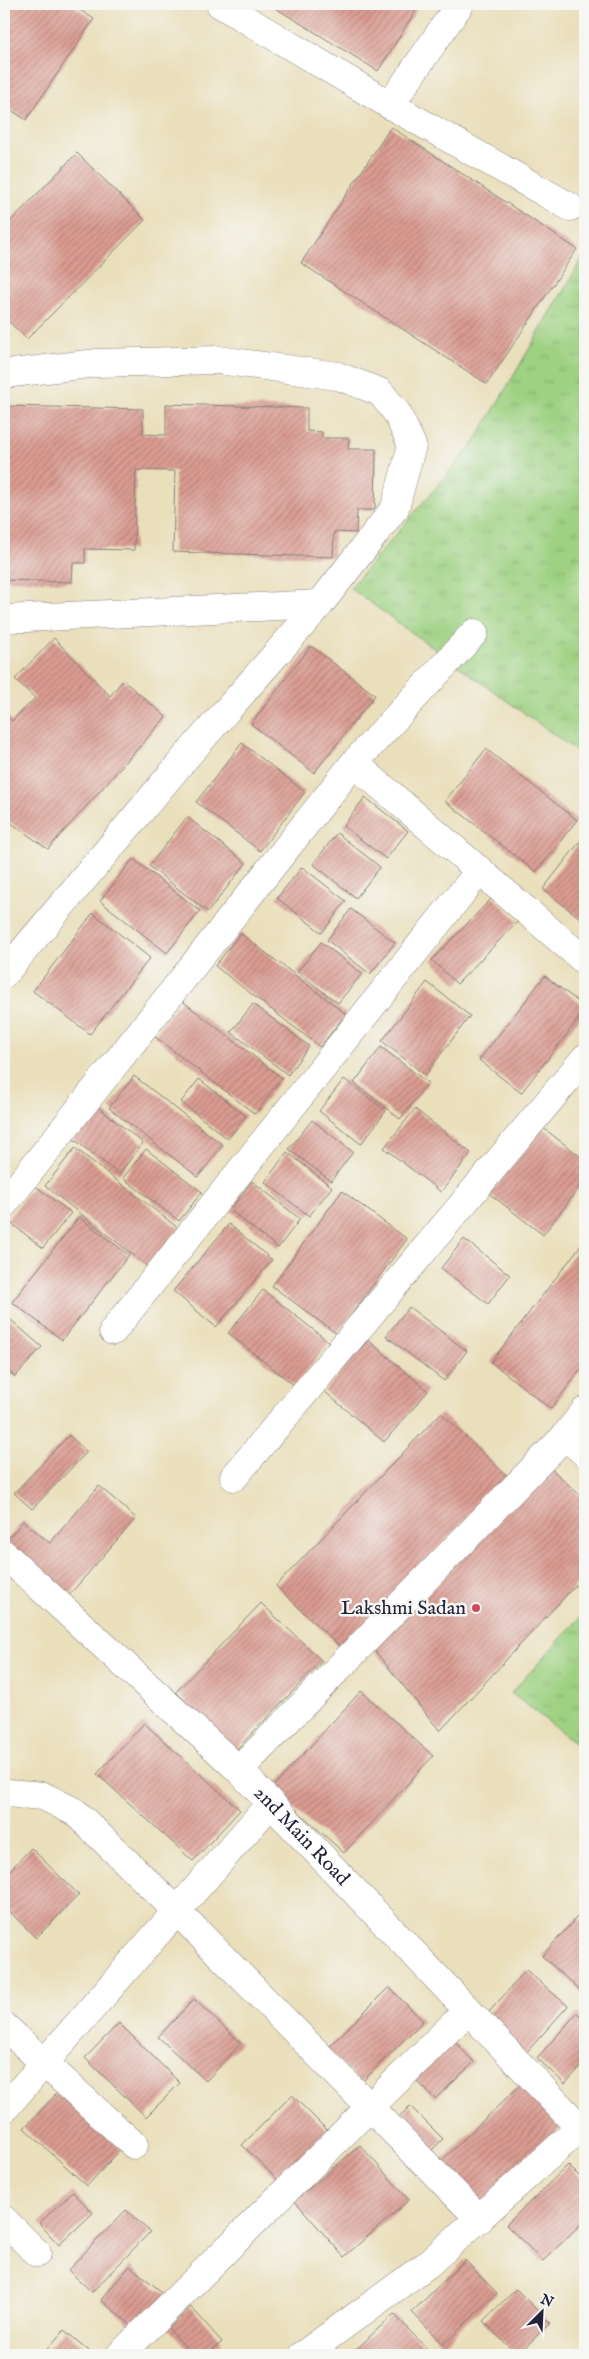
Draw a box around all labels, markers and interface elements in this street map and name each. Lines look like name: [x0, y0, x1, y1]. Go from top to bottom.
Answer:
place label: Lakshmi Sadan: [341, 1596, 466, 1621]
marker: Lakshmi Sadan: [470, 1602, 482, 1614]
street label: 2nd Main Road: [248, 1781, 355, 1891]
north arrow: [516, 2286, 566, 2336]
text: N: [537, 2290, 556, 2312]

